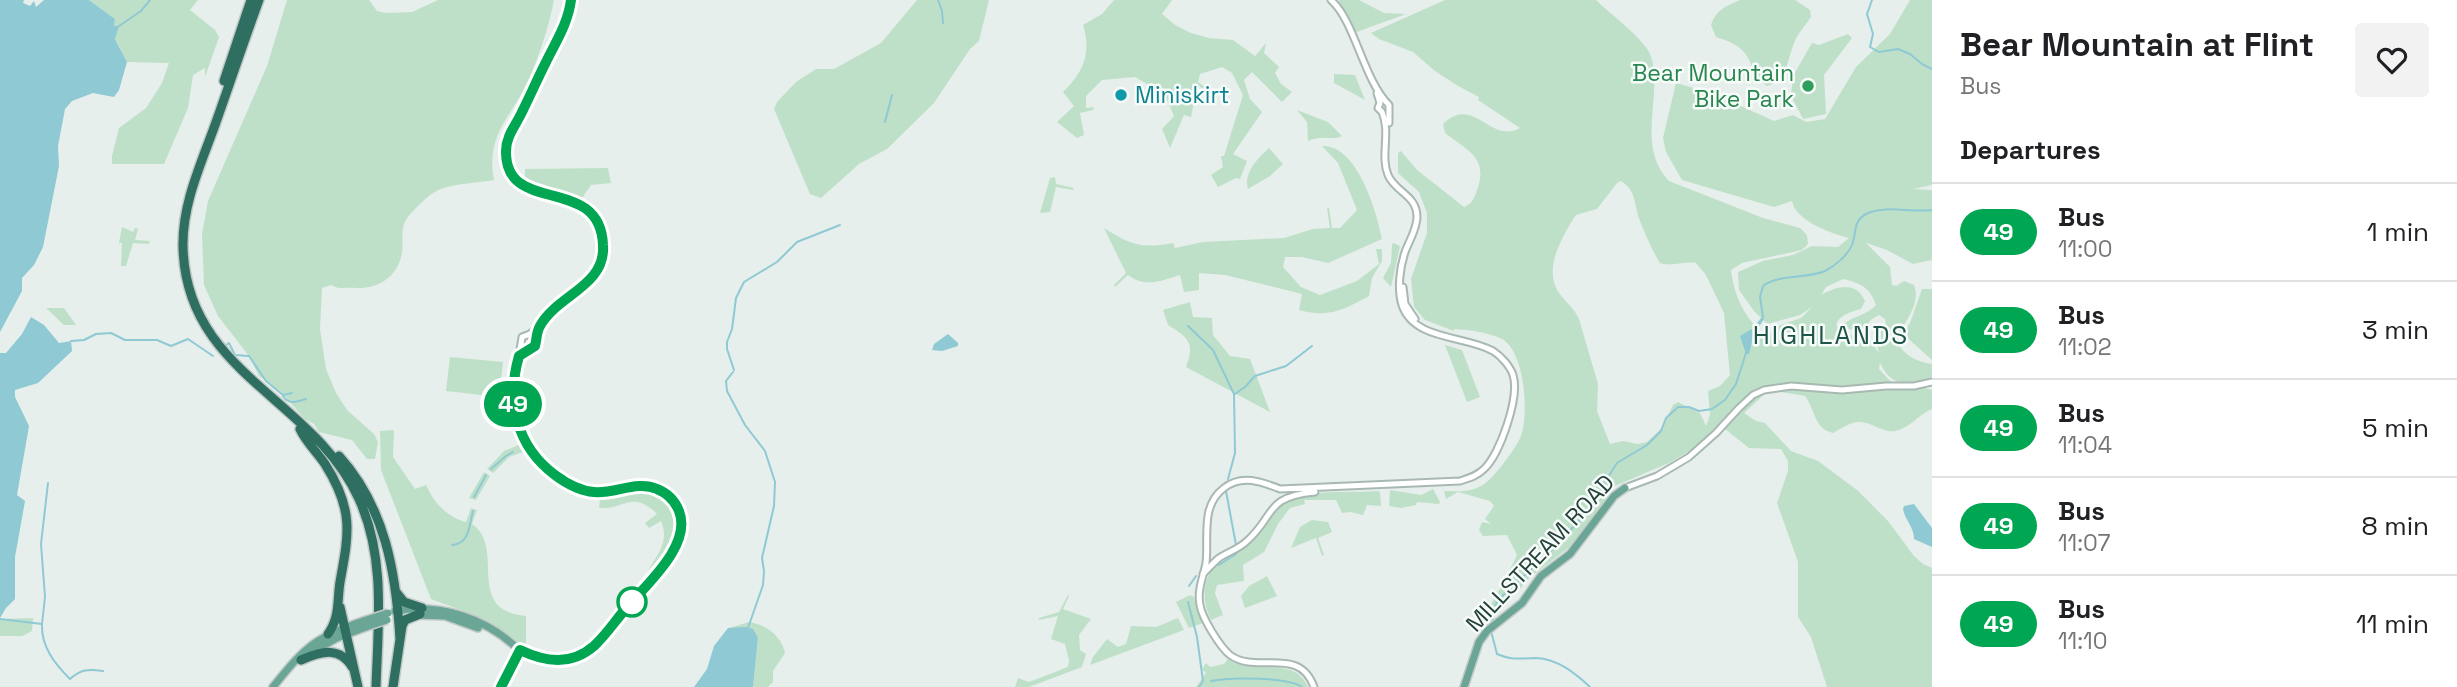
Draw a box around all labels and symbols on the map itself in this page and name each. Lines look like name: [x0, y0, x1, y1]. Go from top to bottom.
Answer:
place label: Bear Mountain Bike Park: [1632, 58, 1794, 114]
marker: Bear Mountain Bike Park: [1800, 78, 1816, 94]
place label: Miniskirt: [1135, 80, 1230, 110]
marker: Miniskirt: [1113, 87, 1129, 103]
district label: HIGHLANDS: [1753, 318, 1909, 352]
line badge: 49: [482, 381, 544, 427]
street label: MILLSTREAM ROAD: [1459, 468, 1621, 638]
unlabelled marker: [617, 587, 647, 617]

